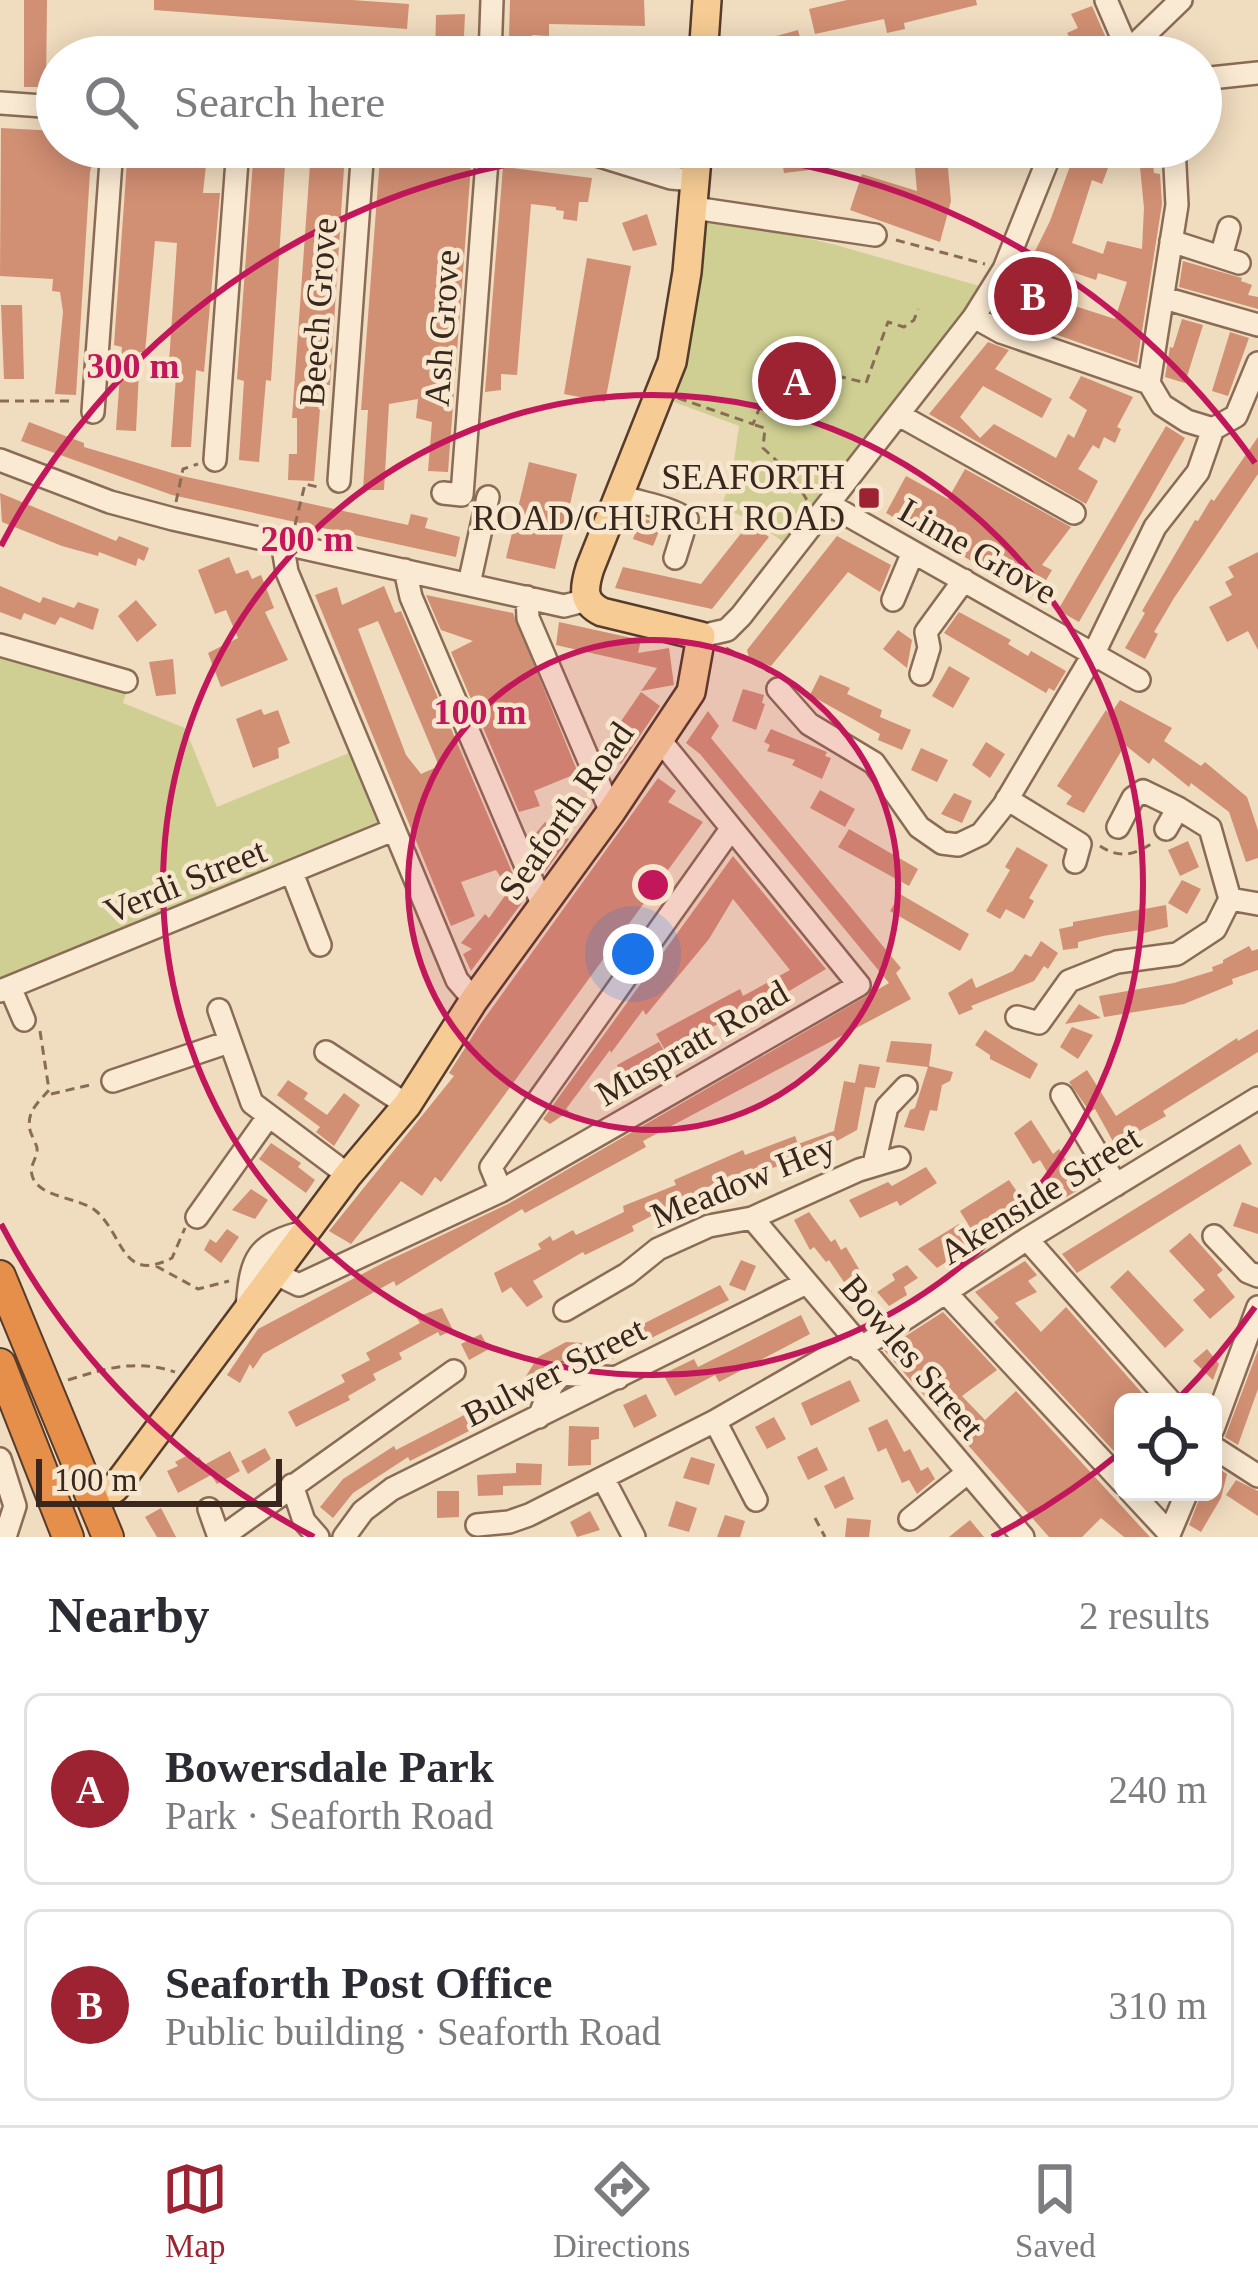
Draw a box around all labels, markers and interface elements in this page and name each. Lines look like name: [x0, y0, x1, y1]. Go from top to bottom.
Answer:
search box: [36, 36, 1222, 168]
icon: search: [78, 69, 144, 135]
text: Search here: [174, 77, 385, 127]
street label: Beech Grove: [291, 216, 345, 408]
street label: Ash Grove: [417, 248, 467, 408]
pin: B: [994, 251, 1072, 341]
pin: A: [758, 336, 836, 426]
text: 300 m: [87, 346, 180, 386]
place label: SEAFORTH ROAD/CHURCH ROAD: [472, 457, 845, 538]
marker: SEAFORTH ROAD/CHURCH ROAD: [856, 485, 882, 511]
street label: Lime Grove: [892, 490, 1064, 612]
text: 200 m: [261, 519, 354, 559]
text: 100 m: [434, 692, 527, 732]
street label: Seaforth Road: [490, 715, 642, 907]
street label: Verdi Street: [98, 830, 272, 932]
centre of rings: [632, 864, 674, 906]
your location: [603, 924, 663, 984]
street label: Muspratt Road: [589, 972, 795, 1114]
street label: Akenside Street: [932, 1117, 1148, 1273]
street label: Meadow Hey: [645, 1126, 841, 1236]
street label: Bowles Street: [832, 1267, 992, 1447]
street label: Bulwer Street: [456, 1309, 652, 1435]
map controls: [1114, 1393, 1222, 1501]
button: locate: [1114, 1393, 1222, 1501]
scale bar: [36, 1453, 282, 1506]
text: 100 m: [54, 1462, 137, 1498]
text: Nearby: [48, 1587, 209, 1643]
text: 2 results: [1079, 1594, 1210, 1637]
text: Bowersdale Park: [165, 1742, 494, 1792]
text: A: [76, 1768, 104, 1811]
text: 240 m: [1108, 1768, 1207, 1811]
text: Park · Seaforth Road: [165, 1794, 493, 1837]
text: Seaforth Post Office: [165, 1958, 552, 2008]
text: B: [77, 1984, 103, 2027]
text: 310 m: [1108, 1984, 1207, 2027]
text: Public building · Seaforth Road: [165, 2010, 661, 2053]
tab: Map: [162, 2156, 228, 2265]
tab: Directions: [553, 2156, 690, 2265]
tab: Saved: [1015, 2156, 1096, 2265]

